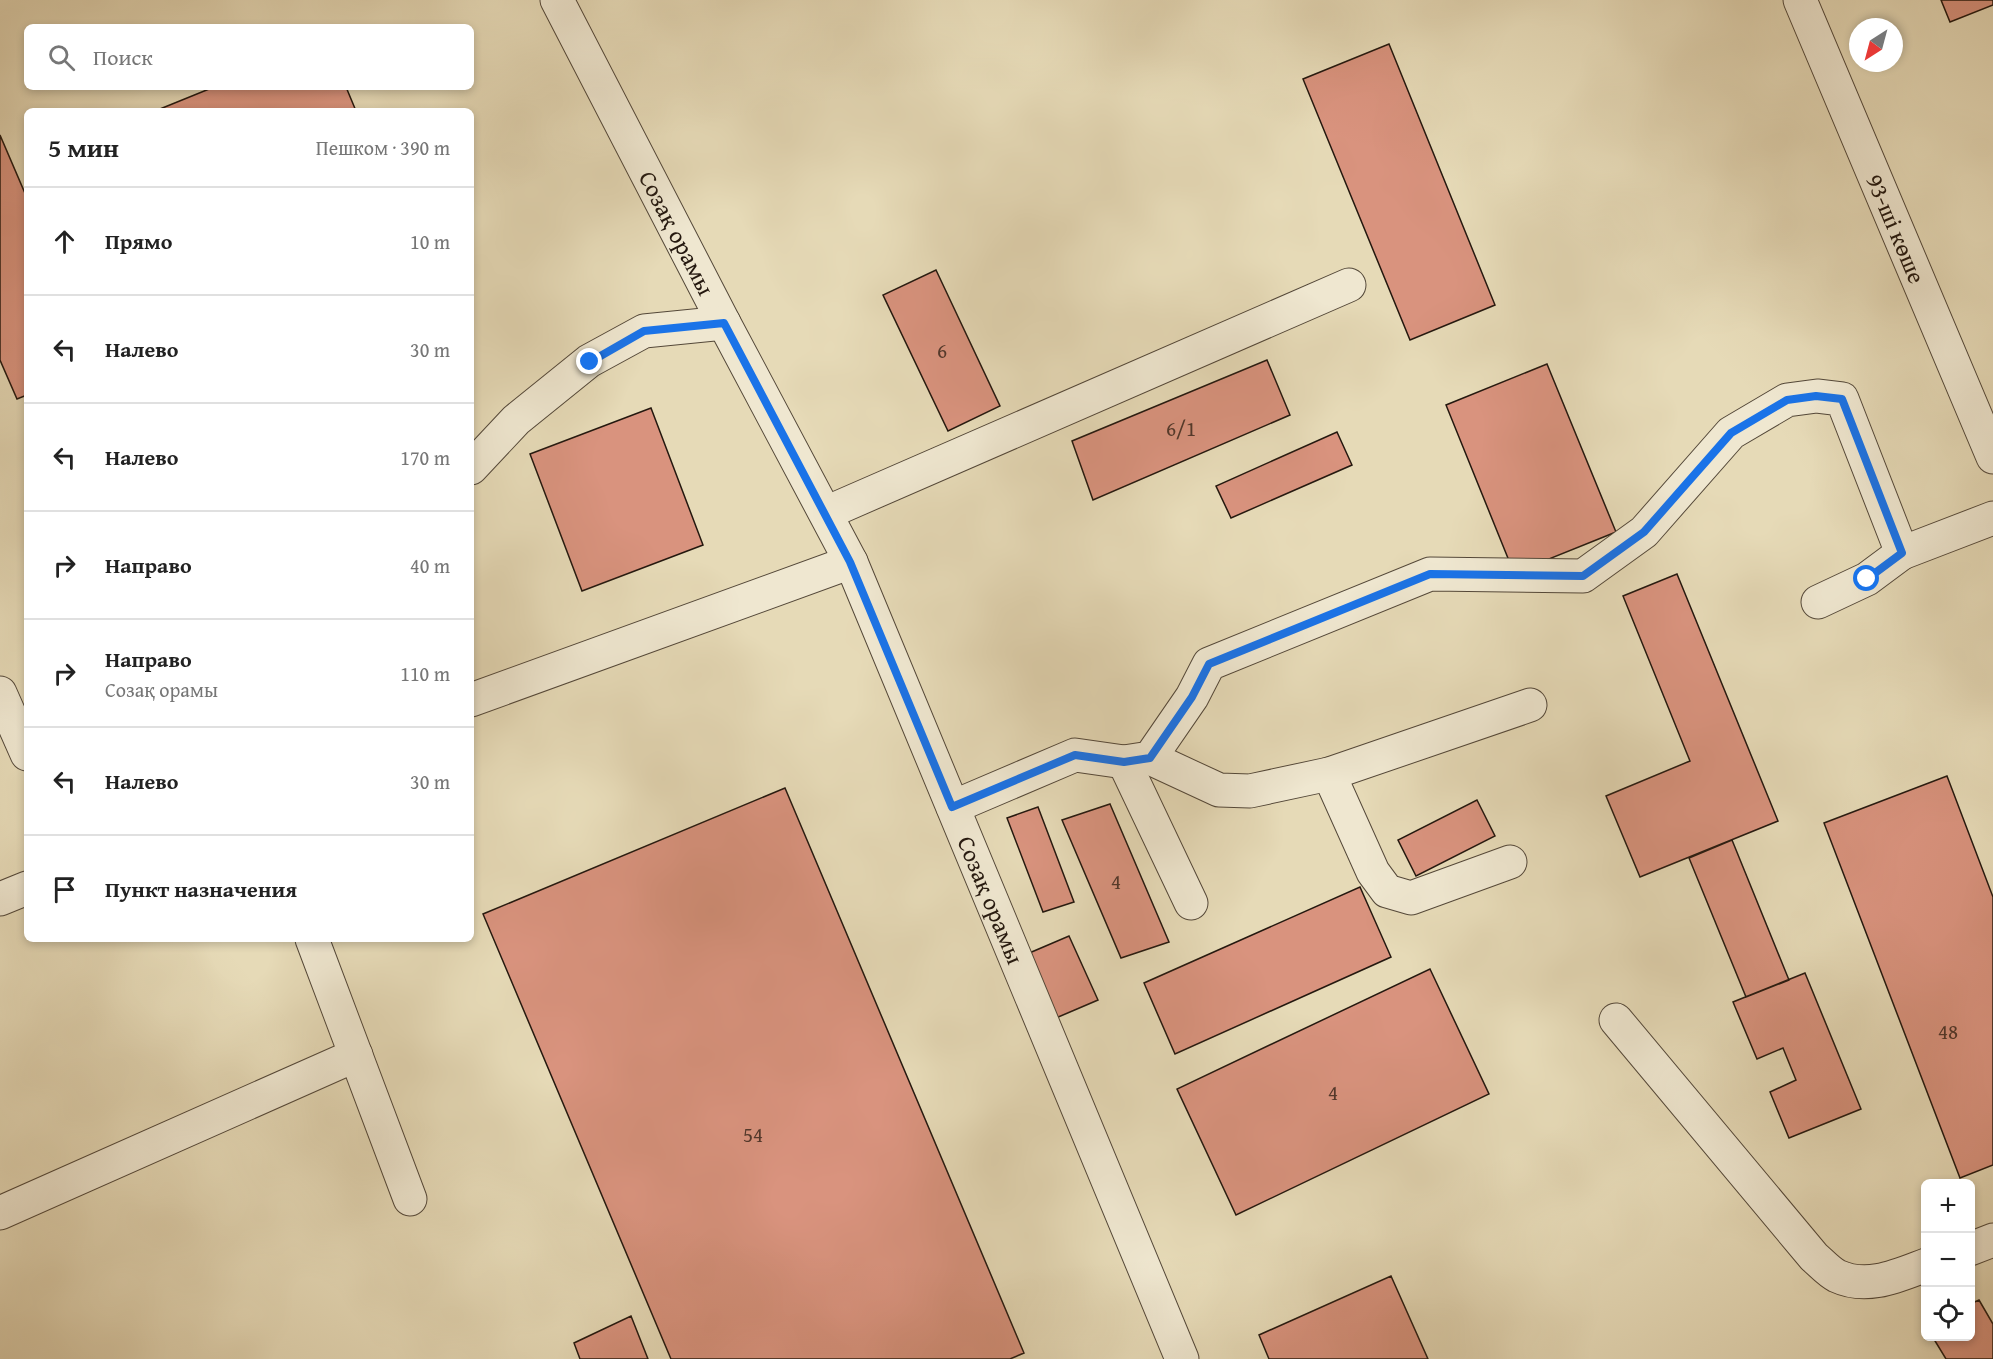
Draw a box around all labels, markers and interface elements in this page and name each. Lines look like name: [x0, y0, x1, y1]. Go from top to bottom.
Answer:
north arrow: [1849, 18, 1903, 72]
search box: [24, 24, 474, 90]
icon: search: [45, 41, 78, 74]
text: Поиск: [93, 41, 153, 73]
text: 5 мин: [48, 128, 119, 167]
text: Пешком · 390 m: [316, 133, 450, 162]
street label: Созақ орамы: [631, 164, 724, 301]
street label: 93-ші көше: [1858, 168, 1935, 289]
icon: ahead: [48, 225, 81, 258]
text: Прямо: [105, 225, 172, 257]
text: 10 m: [410, 227, 450, 256]
icon: left: [48, 333, 81, 366]
text: Налево: [105, 333, 178, 365]
text: 30 m: [410, 335, 450, 364]
house number: 6: [937, 335, 947, 366]
route end: [576, 348, 602, 374]
house number: 6/1: [1166, 413, 1196, 444]
icon: left: [48, 441, 81, 474]
text: Налево: [105, 441, 178, 473]
text: 170 m: [400, 443, 450, 472]
icon: right: [48, 549, 81, 582]
text: Направо: [105, 549, 192, 581]
text: 40 m: [410, 551, 450, 580]
route start: [1853, 565, 1879, 591]
text: Направо: [105, 643, 192, 675]
icon: right: [48, 657, 81, 690]
text: 110 m: [400, 659, 450, 688]
text: Созақ орамы: [105, 675, 218, 704]
icon: left: [48, 765, 81, 798]
text: Налево: [105, 765, 178, 797]
text: 30 m: [410, 767, 450, 796]
street label: Созақ орамы: [949, 830, 1034, 969]
house number: 4: [1111, 866, 1121, 897]
icon: arrive: [48, 873, 81, 906]
text: Пункт назначения: [105, 873, 297, 905]
house number: 48: [1938, 1016, 1958, 1047]
house number: 4: [1328, 1077, 1338, 1108]
house number: 54: [743, 1119, 763, 1150]
map controls: [1921, 1179, 1975, 1341]
button: +: [1921, 1179, 1975, 1233]
button: −: [1921, 1233, 1975, 1287]
button: locate: [1921, 1287, 1975, 1341]

